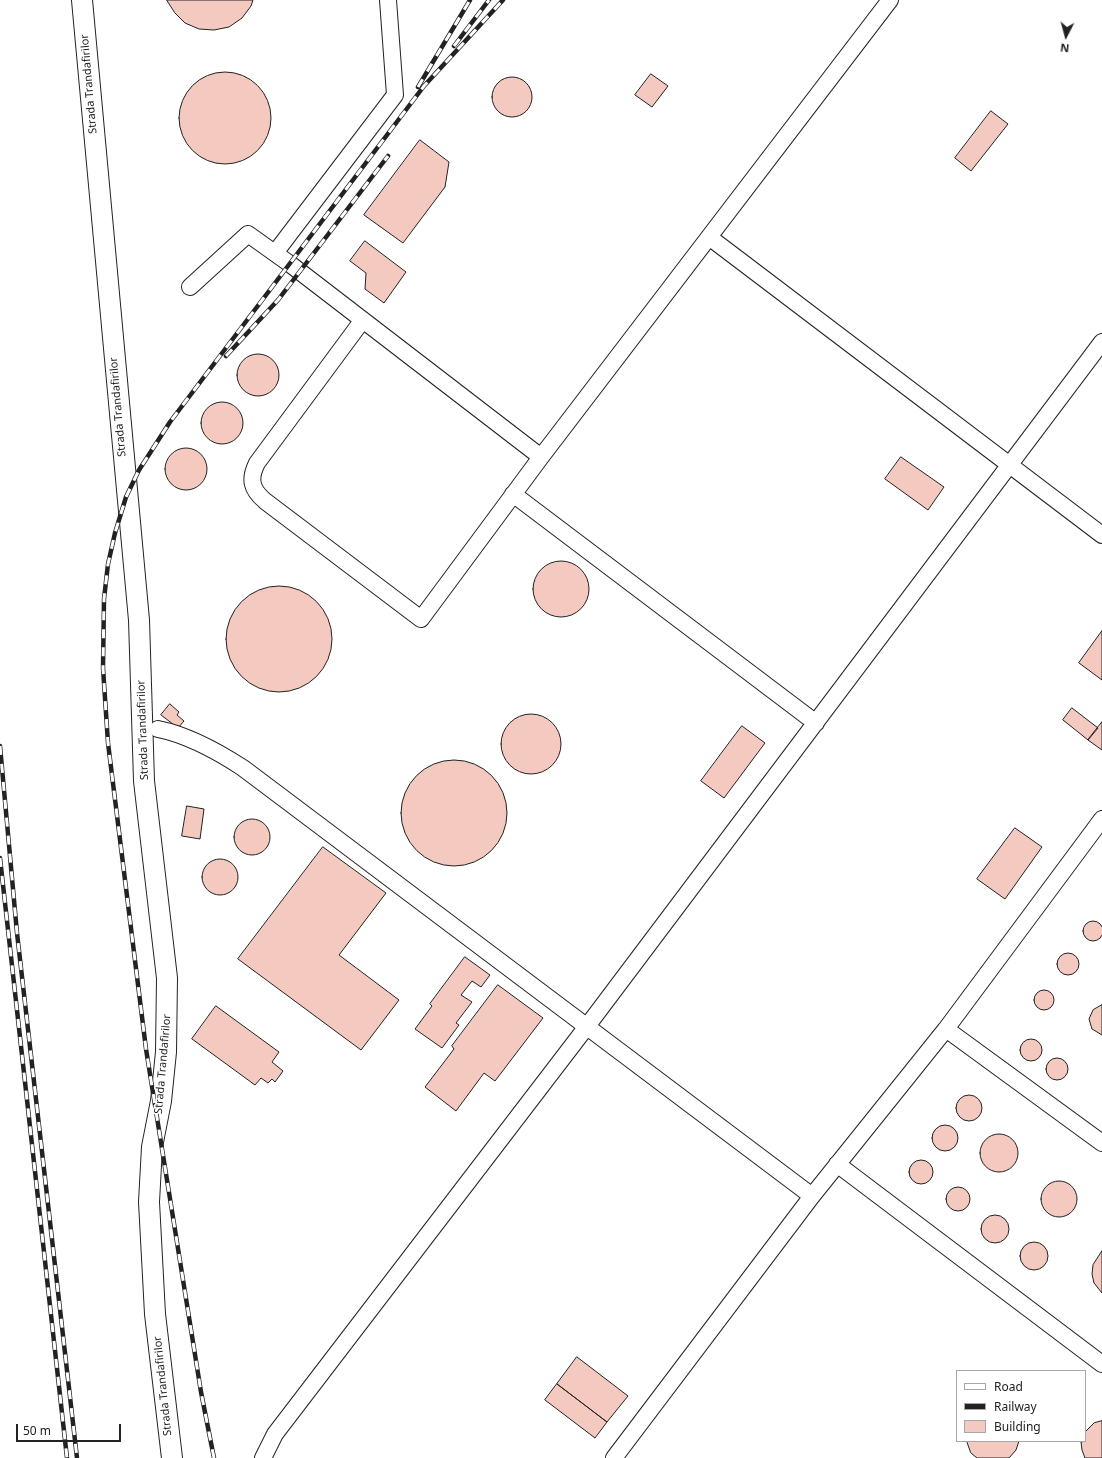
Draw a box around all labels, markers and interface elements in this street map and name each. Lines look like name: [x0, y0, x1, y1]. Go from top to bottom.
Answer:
north arrow: [1046, 16, 1086, 56]
street label: Strada Trandafirilor: [78, 34, 100, 134]
text: N: [1059, 41, 1070, 56]
street label: Strada Trandafirilor: [107, 357, 129, 457]
street label: Strada Trandafirilor: [135, 680, 151, 780]
street label: Strada Trandafirilor: [152, 1014, 174, 1114]
street label: Strada Trandafirilor: [151, 1336, 175, 1436]
legend: [956, 1370, 1086, 1442]
text: Road: [994, 1378, 1023, 1395]
text: Railway: [994, 1398, 1037, 1415]
scale bar: [18, 1416, 123, 1442]
text: Building: [994, 1418, 1041, 1435]
text: 50 m: [23, 1422, 51, 1439]

